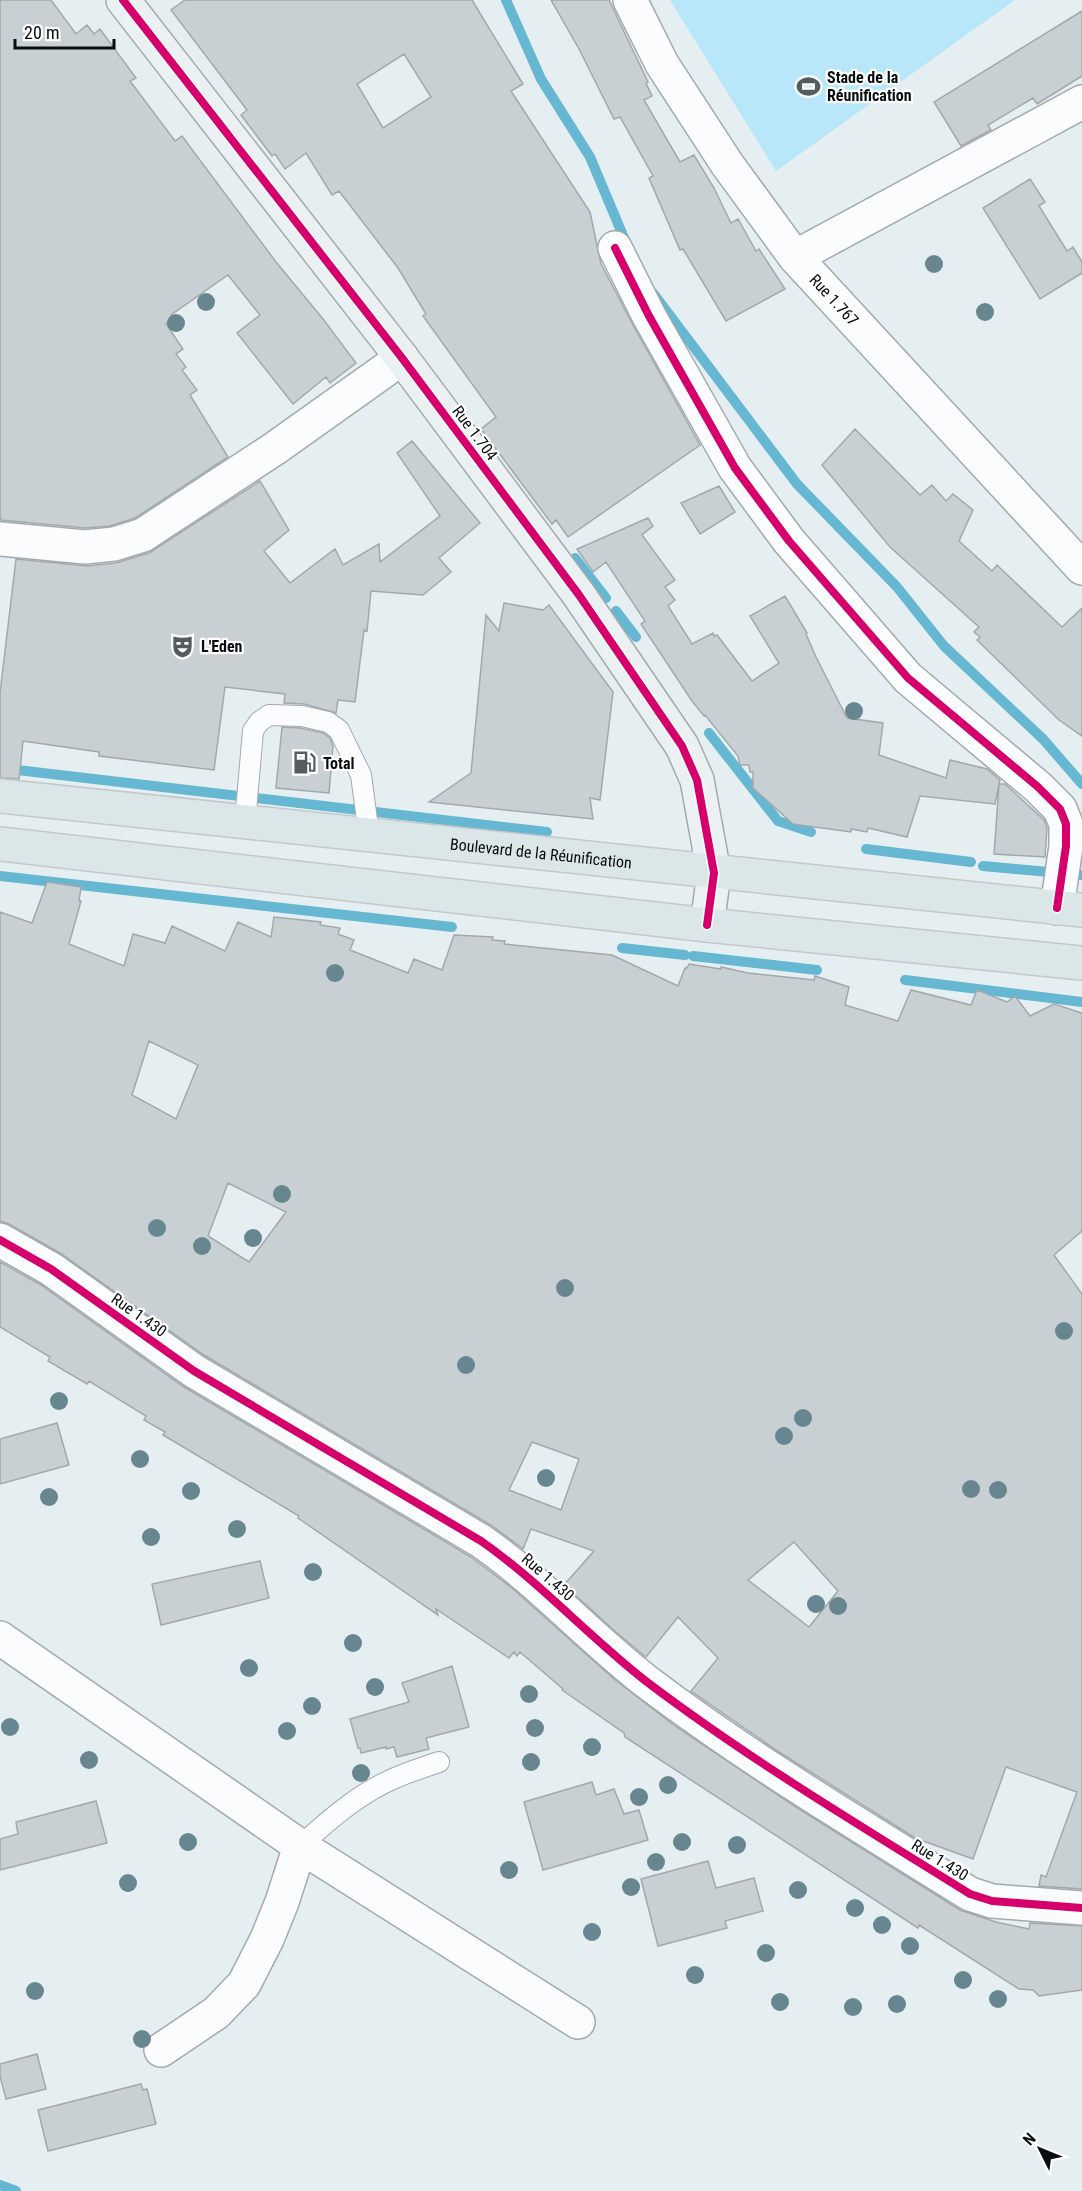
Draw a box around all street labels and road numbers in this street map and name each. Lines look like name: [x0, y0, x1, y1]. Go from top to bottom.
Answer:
street label: Rue 1.767: [806, 270, 863, 329]
street label: Rue 1.704: [448, 402, 502, 464]
street label: Boulevard de la Réunification: [449, 834, 633, 872]
street label: Rue 1.430: [108, 1289, 170, 1341]
street label: Rue 1.430: [518, 1549, 578, 1605]
street label: Rue 1.430: [908, 1835, 972, 1885]

